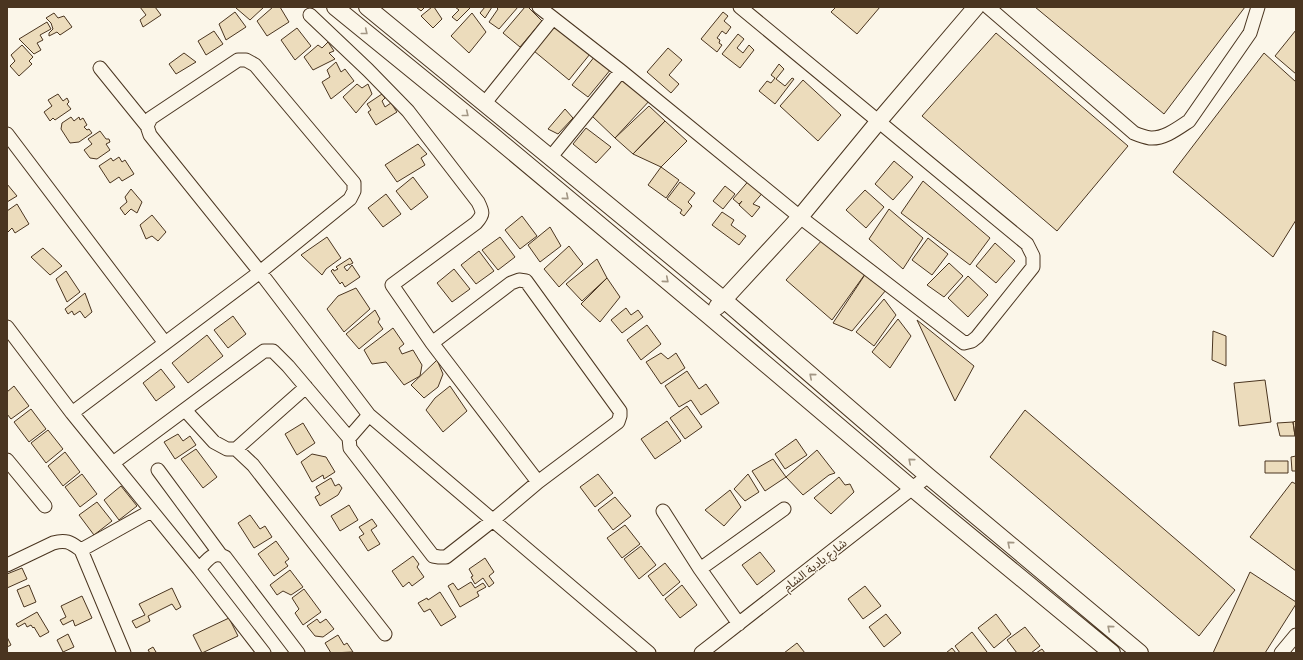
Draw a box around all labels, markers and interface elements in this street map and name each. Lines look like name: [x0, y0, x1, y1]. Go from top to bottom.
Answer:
one-way arrow: [361, 27, 368, 34]
one-way arrow: [461, 109, 469, 116]
one-way arrow: [561, 192, 569, 199]
one-way arrow: [661, 275, 669, 282]
one-way arrow: [810, 374, 817, 381]
one-way arrow: [908, 458, 916, 465]
street label: شارع بادية الشام: [780, 535, 851, 596]
one-way arrow: [1008, 542, 1015, 549]
one-way arrow: [1107, 625, 1115, 632]

